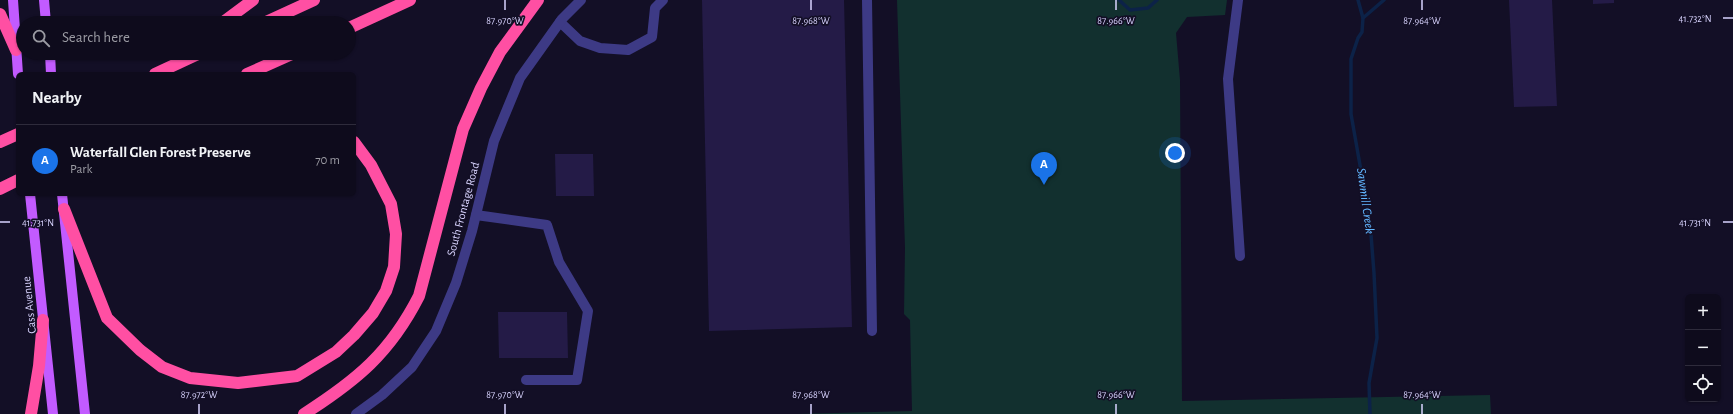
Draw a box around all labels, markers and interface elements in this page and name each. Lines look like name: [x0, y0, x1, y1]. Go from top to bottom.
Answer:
text: 41.732°N: [1678, 14, 1712, 24]
search box: [16, 16, 356, 60]
text: 87.970°W: [486, 16, 524, 26]
text: 87.968°W: [792, 16, 830, 26]
text: 87.966°W: [1097, 16, 1135, 26]
text: 87.964°W: [1403, 16, 1441, 26]
icon: search: [30, 27, 52, 49]
text: Search here: [62, 30, 130, 45]
text: Nearby: [32, 89, 82, 106]
your location: [1165, 143, 1185, 163]
text: Waterfall Glen Forest Preserve: [70, 145, 251, 160]
pin: A: [1031, 152, 1057, 185]
text: A: [41, 154, 49, 167]
text: 70 m: [315, 154, 340, 167]
street label: South Frontage Road: [445, 161, 481, 257]
text: Park: [70, 163, 92, 176]
water label: Sawmill Creek: [1354, 167, 1376, 235]
text: 41.731°N: [22, 218, 54, 228]
text: 41.731°N: [1679, 218, 1711, 228]
street label: Cass Avenue: [20, 276, 38, 334]
map controls: [1685, 294, 1721, 402]
button: +: [1685, 294, 1721, 330]
button: −: [1685, 330, 1721, 366]
button: locate: [1685, 366, 1721, 402]
text: 87.972°W: [181, 390, 217, 400]
text: 87.970°W: [486, 390, 524, 400]
text: 87.968°W: [792, 390, 830, 400]
text: 87.966°W: [1097, 390, 1135, 400]
text: 87.964°W: [1403, 390, 1441, 400]

